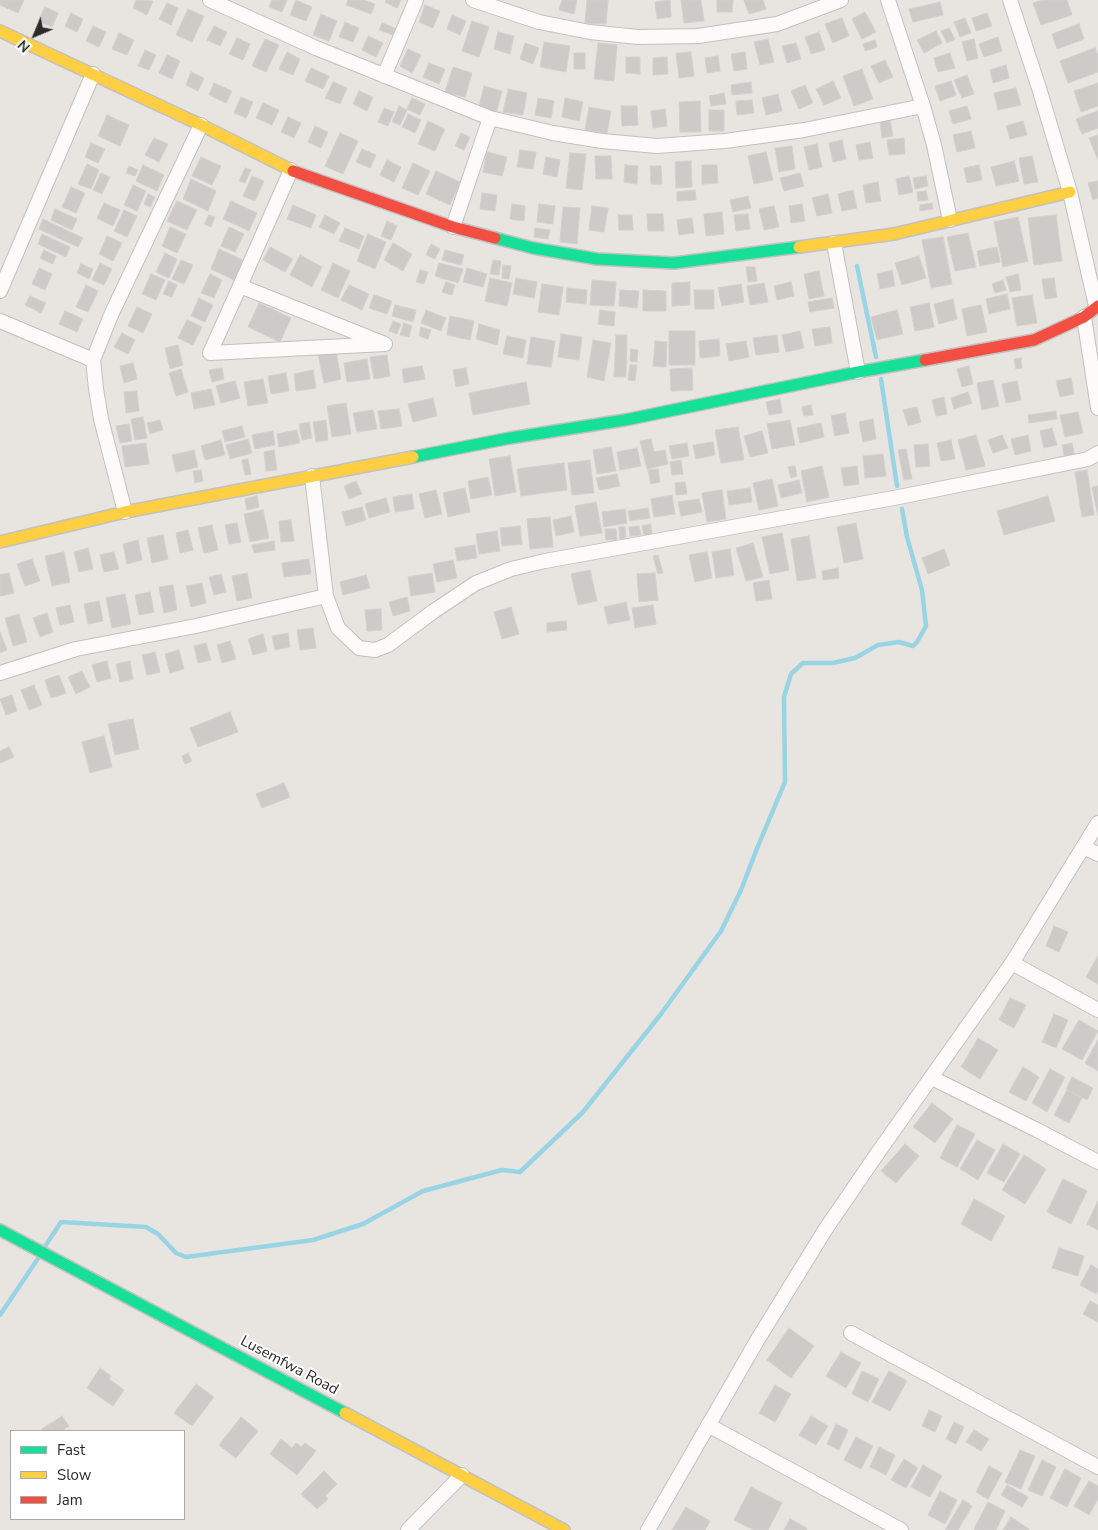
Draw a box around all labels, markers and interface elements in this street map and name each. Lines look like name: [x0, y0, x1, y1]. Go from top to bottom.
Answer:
north arrow: [10, 10, 60, 60]
text: N: [14, 36, 34, 56]
street label: Lusemfwa Road: [237, 1333, 341, 1399]
legend: [10, 1430, 185, 1520]
text: Fast: [57, 1440, 85, 1460]
text: Slow: [57, 1465, 91, 1485]
text: Jam: [57, 1490, 83, 1510]

